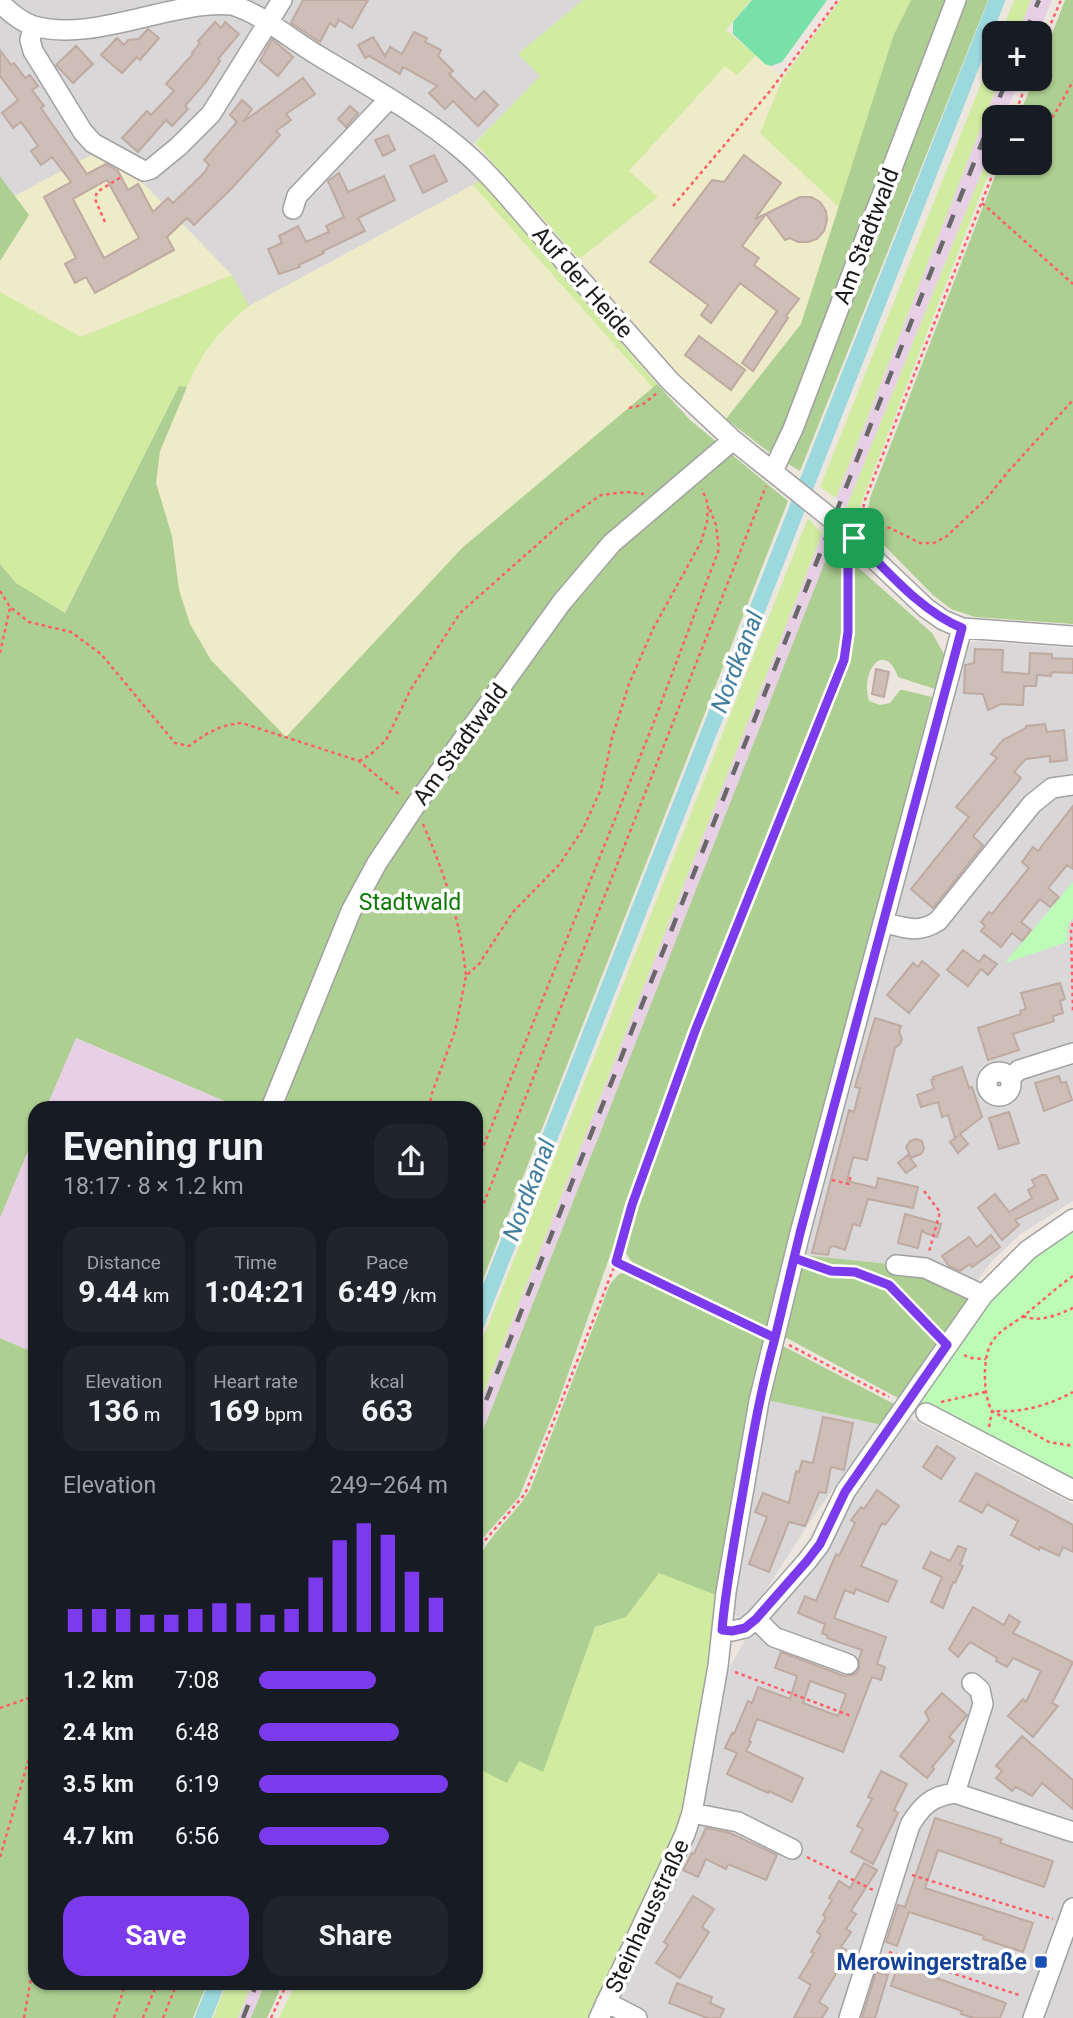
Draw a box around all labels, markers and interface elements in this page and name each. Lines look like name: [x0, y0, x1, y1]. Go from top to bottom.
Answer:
map controls: [982, 21, 1052, 175]
button: +: [982, 21, 1052, 91]
button: −: [982, 105, 1052, 175]
street label: Am Stadtwald: [828, 164, 905, 308]
street label: Auf der Heide: [527, 221, 639, 344]
pin: [824, 508, 884, 568]
icon: arrive: [835, 519, 873, 557]
water label: Nordkanal: [705, 607, 769, 717]
street label: Am Stadtwald: [407, 678, 513, 810]
park label: Stadtwald: [359, 889, 461, 916]
button: share: [374, 1124, 448, 1198]
text: Evening run: [63, 1125, 264, 1169]
water label: Nordkanal: [497, 1135, 561, 1245]
text: 18:17 · 8 × 1.2 km: [63, 1173, 244, 1200]
text: Distance: [87, 1251, 161, 1274]
text: Time: [234, 1251, 277, 1274]
text: Pace: [366, 1251, 408, 1274]
text: 9.44: [78, 1274, 138, 1309]
text: 1:04:21: [204, 1274, 307, 1309]
text: 6:49: [338, 1274, 398, 1309]
text: km: [138, 1284, 170, 1307]
text: /km: [398, 1284, 437, 1307]
text: Elevation: [85, 1370, 162, 1393]
text: Heart rate: [213, 1370, 298, 1393]
text: kcal: [370, 1370, 404, 1393]
text: 136: [87, 1393, 139, 1428]
text: 169: [208, 1393, 260, 1428]
text: 663: [361, 1393, 413, 1428]
text: m: [139, 1403, 160, 1426]
text: bpm: [260, 1403, 303, 1426]
text: Elevation: [63, 1472, 156, 1499]
text: 249–264 m: [329, 1472, 448, 1499]
text: 1.2 km: [63, 1667, 134, 1694]
text: 7:08: [175, 1667, 219, 1694]
text: 2.4 km: [63, 1719, 134, 1746]
text: 6:48: [175, 1719, 219, 1746]
text: 3.5 km: [63, 1771, 134, 1798]
text: 6:19: [175, 1771, 219, 1798]
text: 4.7 km: [63, 1823, 134, 1850]
text: 6:56: [175, 1823, 219, 1850]
street label: Steinhausstraße: [600, 1835, 695, 1997]
button: Save: [63, 1896, 249, 1976]
button: Share: [263, 1896, 448, 1976]
place label: Merowingerstraße: [837, 1949, 1027, 1976]
marker: Merowingerstraße: [1033, 1954, 1049, 1970]

